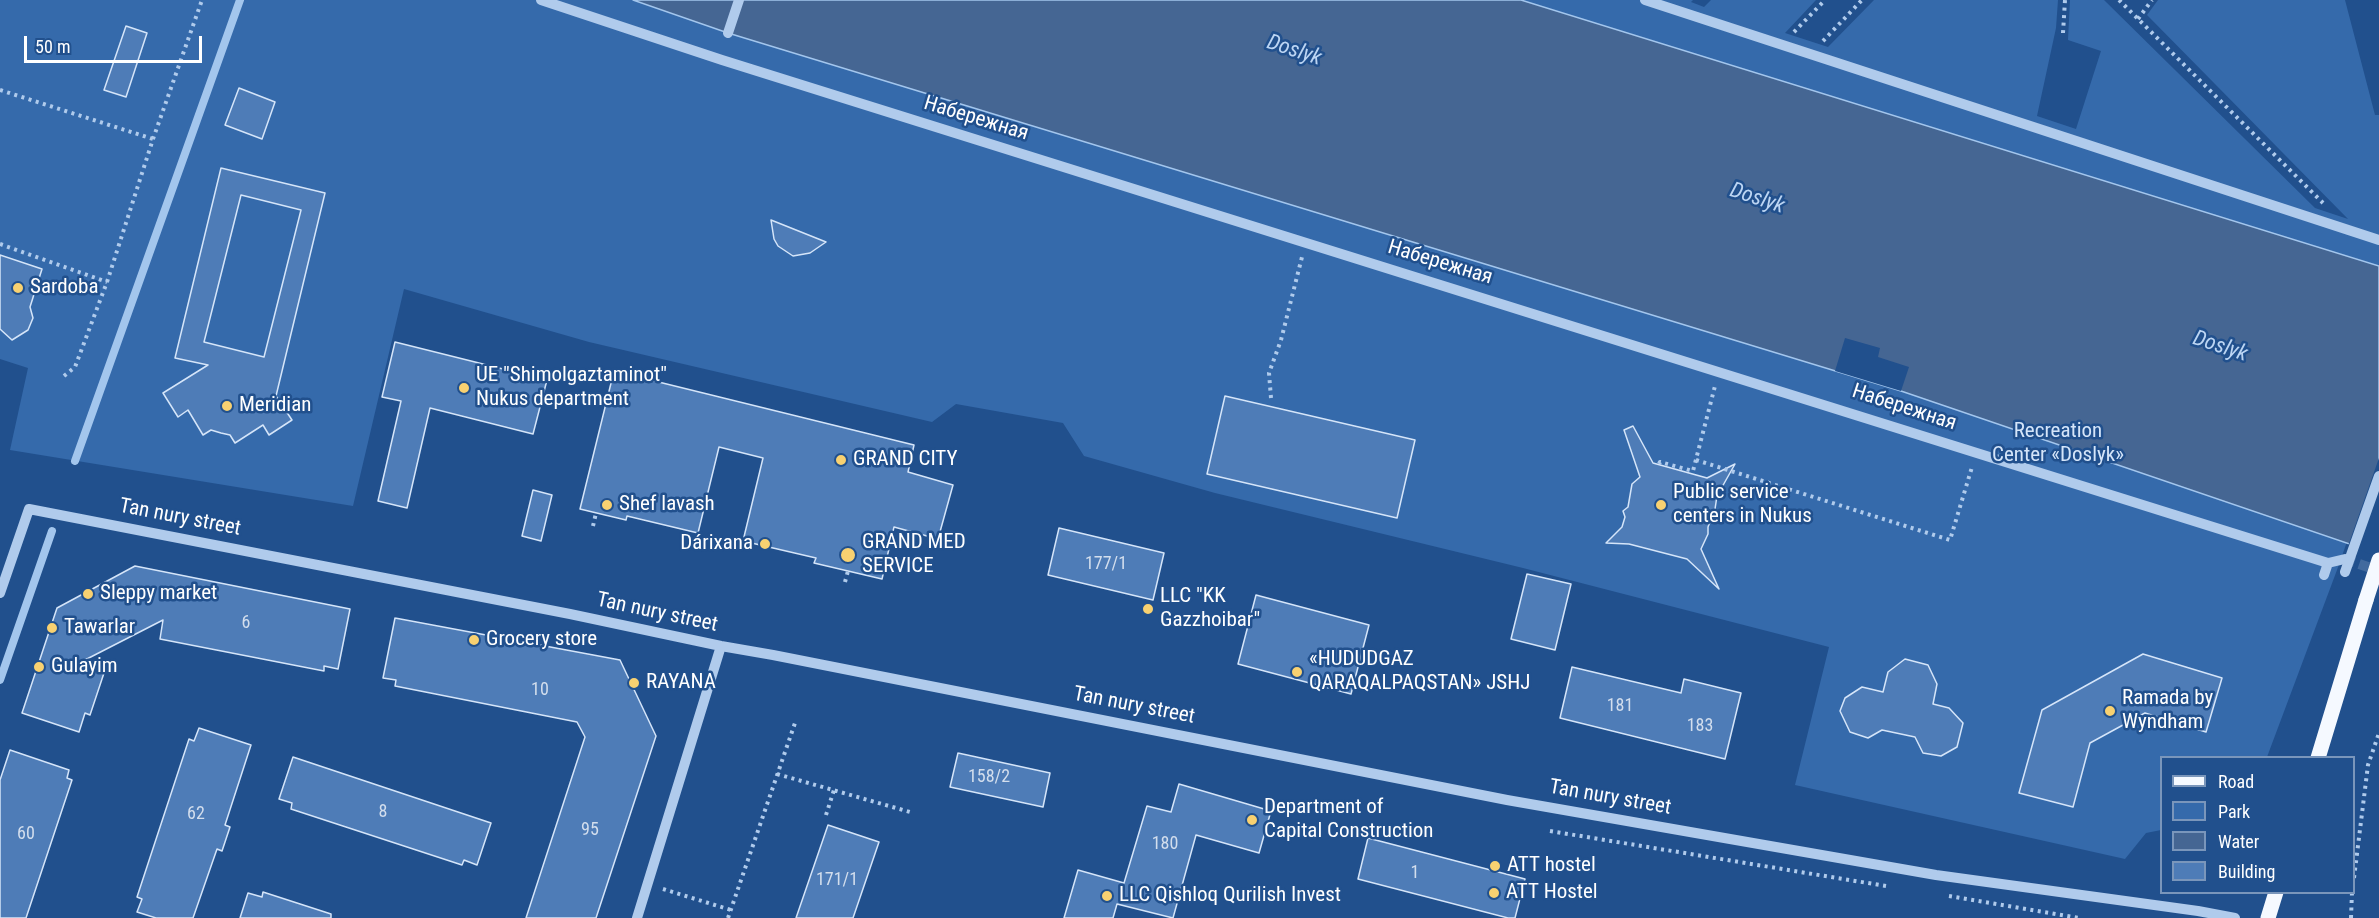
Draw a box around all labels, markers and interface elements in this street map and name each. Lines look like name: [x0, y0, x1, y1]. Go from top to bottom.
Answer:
scale bar: [27, 24, 206, 62]
water label: Doslyk: [1263, 30, 1325, 72]
text: 50 m: [35, 36, 70, 57]
street label: Набережная: [921, 91, 1031, 147]
water label: Doslyk: [1726, 178, 1788, 220]
street label: Набережная: [1385, 235, 1495, 291]
place label: Sardoba: [30, 275, 99, 301]
marker: Sardoba: [11, 281, 25, 295]
water label: Doslyk: [2189, 326, 2251, 368]
place label: UE "Shimolgaztaminot" Nukus department: [476, 363, 667, 413]
street label: Набережная: [1849, 379, 1959, 437]
marker: UE "Shimolgaztaminot" Nukus department: [457, 381, 471, 395]
place label: Meridian: [239, 393, 311, 419]
marker: Meridian: [220, 399, 234, 413]
park label: Recreation Center «Doslyk»: [1992, 419, 2124, 469]
place label: GRAND CITY: [853, 447, 957, 473]
marker: GRAND CITY: [834, 453, 848, 467]
place label: Public service centers in Nukus: [1673, 480, 1812, 530]
place label: Shef lavash: [619, 492, 715, 518]
street label: Tan nury street: [117, 494, 243, 542]
marker: Shef lavash: [600, 498, 614, 512]
marker: Public service centers in Nukus: [1654, 498, 1668, 512]
place label: GRAND MED SERVICE: [862, 530, 966, 580]
place label: Dárixana: [680, 531, 753, 557]
marker: Dárixana: [758, 537, 772, 551]
marker: GRAND MED SERVICE: [839, 546, 857, 564]
house number: 177/1: [1085, 553, 1127, 575]
place label: Sleppy market: [100, 581, 217, 607]
place label: LLC "KK Gazzhoibar": [1160, 584, 1260, 634]
marker: Sleppy market: [81, 587, 95, 601]
street label: Tan nury street: [594, 588, 720, 638]
marker: LLC "KK Gazzhoibar": [1141, 602, 1155, 616]
house number: 6: [242, 612, 250, 634]
place label: Tawarlar: [64, 615, 135, 641]
marker: Tawarlar: [45, 621, 59, 635]
place label: Grocery store: [486, 627, 597, 653]
marker: Grocery store: [467, 633, 481, 647]
place label: «HUDUDGAZ QARAQALPAQSTAN» JSHJ: [1309, 647, 1530, 697]
place label: Gulayim: [51, 654, 118, 680]
marker: Gulayim: [32, 660, 46, 674]
marker: «HUDUDGAZ QARAQALPAQSTAN» JSHJ: [1290, 665, 1304, 679]
place label: RAYANA: [646, 670, 716, 696]
marker: RAYANA: [627, 676, 641, 690]
house number: 10: [531, 679, 549, 701]
street label: Tan nury street: [1071, 682, 1197, 730]
place label: Ramada by Wyndham: [2122, 686, 2213, 736]
house number: 181: [1607, 695, 1633, 717]
marker: Ramada by Wyndham: [2103, 704, 2117, 718]
house number: 183: [1687, 715, 1713, 737]
legend: [2160, 756, 2355, 894]
house number: 158/2: [968, 766, 1010, 788]
text: Road: [2218, 771, 2254, 792]
street label: Tan nury street: [1547, 775, 1673, 821]
place label: Department of Capital Construction: [1264, 795, 1433, 845]
house number: 8: [379, 801, 387, 823]
text: Park: [2218, 801, 2250, 822]
house number: 62: [187, 803, 205, 825]
marker: Department of Capital Construction: [1245, 813, 1259, 827]
house number: 95: [581, 819, 599, 841]
house number: 60: [17, 823, 35, 845]
text: Water: [2218, 831, 2259, 852]
house number: 180: [1152, 833, 1178, 855]
place label: ATT hostel: [1507, 853, 1596, 879]
marker: ATT hostel: [1488, 859, 1502, 873]
text: Building: [2218, 861, 2275, 882]
house number: 1: [1411, 862, 1419, 884]
house number: 171/1: [816, 869, 858, 891]
place label: ATT Hostel: [1506, 880, 1598, 906]
place label: LLC Qishloq Qurilish Invest: [1119, 883, 1341, 909]
marker: ATT Hostel: [1487, 886, 1501, 900]
marker: LLC Qishloq Qurilish Invest: [1100, 889, 1114, 903]

